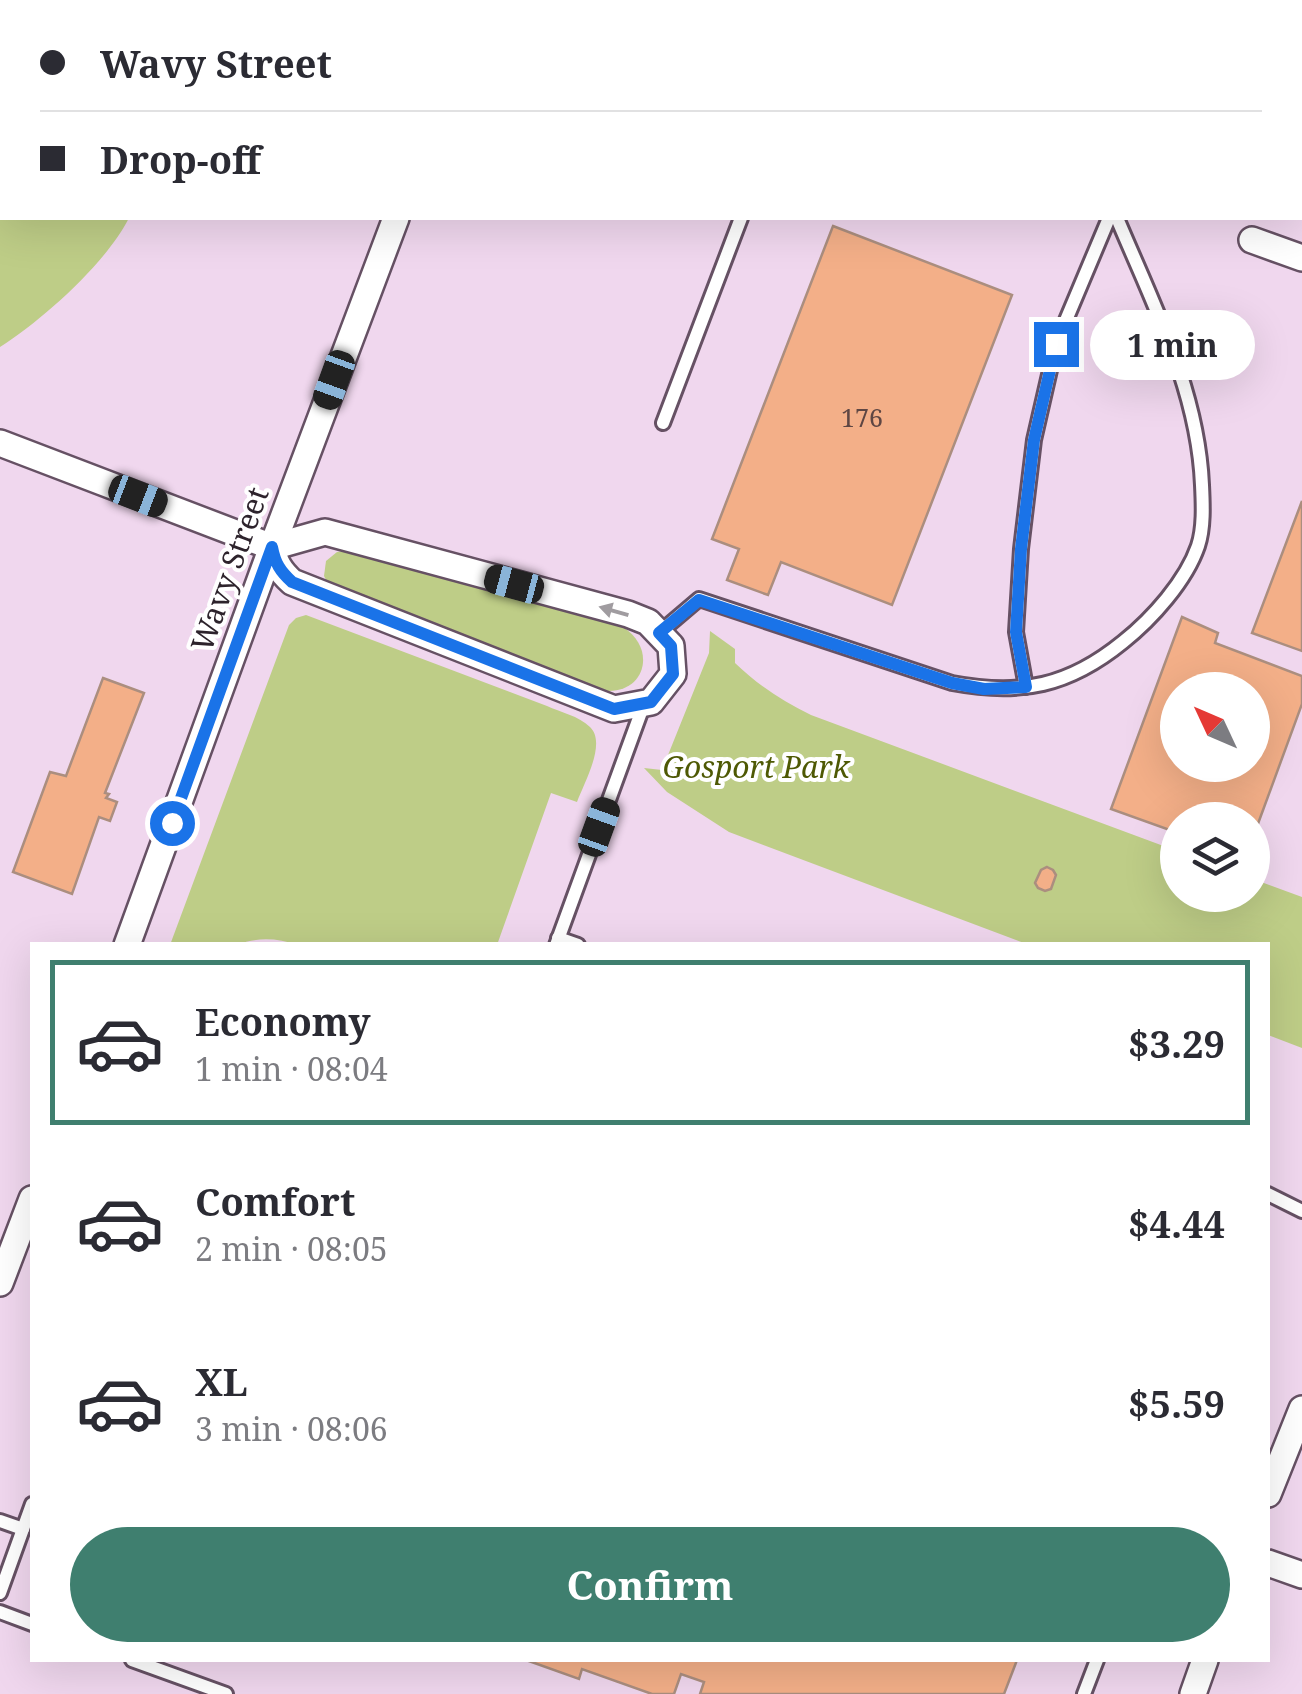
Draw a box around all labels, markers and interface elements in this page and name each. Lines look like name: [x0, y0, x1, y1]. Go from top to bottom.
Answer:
text: Wavy Street: [100, 37, 332, 89]
text: Drop-off: [100, 133, 261, 185]
callout: 1 min: [1091, 309, 1256, 379]
route end: [1034, 322, 1079, 367]
text: 1 min: [1127, 323, 1218, 366]
car: [310, 347, 358, 413]
house number: 176: [841, 400, 883, 434]
car: [105, 471, 171, 521]
street label: Wavy Street: [180, 481, 278, 657]
car: [481, 562, 547, 606]
one-way arrow: [598, 602, 629, 618]
north arrow: [1160, 672, 1270, 782]
map controls: [1160, 672, 1270, 912]
park label: Gosport Park: [662, 746, 850, 787]
car: [575, 794, 623, 860]
route start: [150, 801, 195, 846]
button: layers: [1160, 802, 1270, 912]
text: Economy: [195, 995, 371, 1047]
icon: car: [75, 998, 165, 1088]
text: $3.29: [1128, 1017, 1225, 1069]
text: 1 min · 08:04: [195, 1047, 388, 1090]
text: Comfort: [195, 1175, 355, 1227]
icon: car: [75, 1178, 165, 1268]
text: $4.44: [1128, 1197, 1225, 1249]
text: 2 min · 08:05: [195, 1227, 388, 1270]
text: XL: [195, 1355, 248, 1407]
icon: car: [75, 1358, 165, 1448]
text: $5.59: [1128, 1377, 1225, 1429]
text: 3 min · 08:06: [195, 1407, 388, 1450]
button: Confirm: [70, 1527, 1230, 1642]

